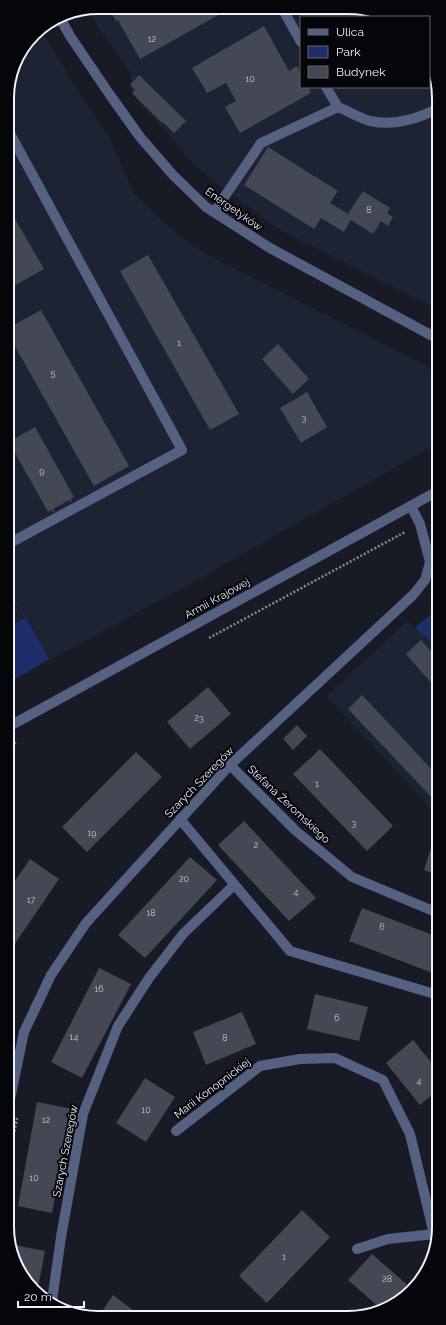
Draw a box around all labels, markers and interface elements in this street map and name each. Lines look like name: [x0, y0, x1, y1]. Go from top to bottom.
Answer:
legend: [300, 16, 430, 88]
text: Ulica: [336, 25, 364, 39]
house number: 12: [148, 34, 157, 44]
text: Park: [336, 45, 361, 59]
text: Budynek: [336, 65, 386, 79]
house number: 10: [245, 74, 255, 84]
street label: Energetyków: [203, 185, 265, 234]
house number: 8: [366, 205, 372, 215]
house number: 1: [177, 338, 181, 348]
house number: 5: [51, 368, 56, 378]
house number: 3: [302, 413, 307, 423]
house number: 9: [39, 466, 45, 476]
street label: Armii Krajowej: [182, 575, 252, 622]
house number: 23: [194, 713, 204, 723]
street label: Szarych Szeregów: [162, 744, 237, 821]
street label: Stefana Żeromskiego: [245, 763, 333, 846]
house number: 1: [315, 779, 319, 789]
house number: 3: [352, 818, 357, 828]
house number: 19: [87, 828, 97, 838]
house number: 2: [254, 840, 259, 850]
house number: 20: [179, 874, 190, 884]
house number: 4: [294, 887, 299, 897]
house number: 17: [27, 895, 35, 905]
house number: 18: [146, 908, 156, 918]
house number: 6: [379, 922, 385, 932]
house number: 16: [94, 984, 104, 994]
house number: 6: [334, 1013, 340, 1023]
house number: 14: [70, 1032, 78, 1042]
house number: 8: [222, 1033, 228, 1043]
street label: Marii Konopnickiej: [172, 1055, 253, 1121]
house number: 4: [417, 1076, 422, 1086]
street label: Szarych Szeregów: [50, 1104, 81, 1198]
house number: 10: [141, 1105, 151, 1115]
house number: 12: [42, 1115, 51, 1125]
house number: 10: [29, 1173, 39, 1183]
house number: 1: [282, 1252, 286, 1262]
house number: 28: [382, 1274, 392, 1284]
scale bar: [18, 1283, 84, 1309]
text: 20 m: [24, 1290, 52, 1304]

